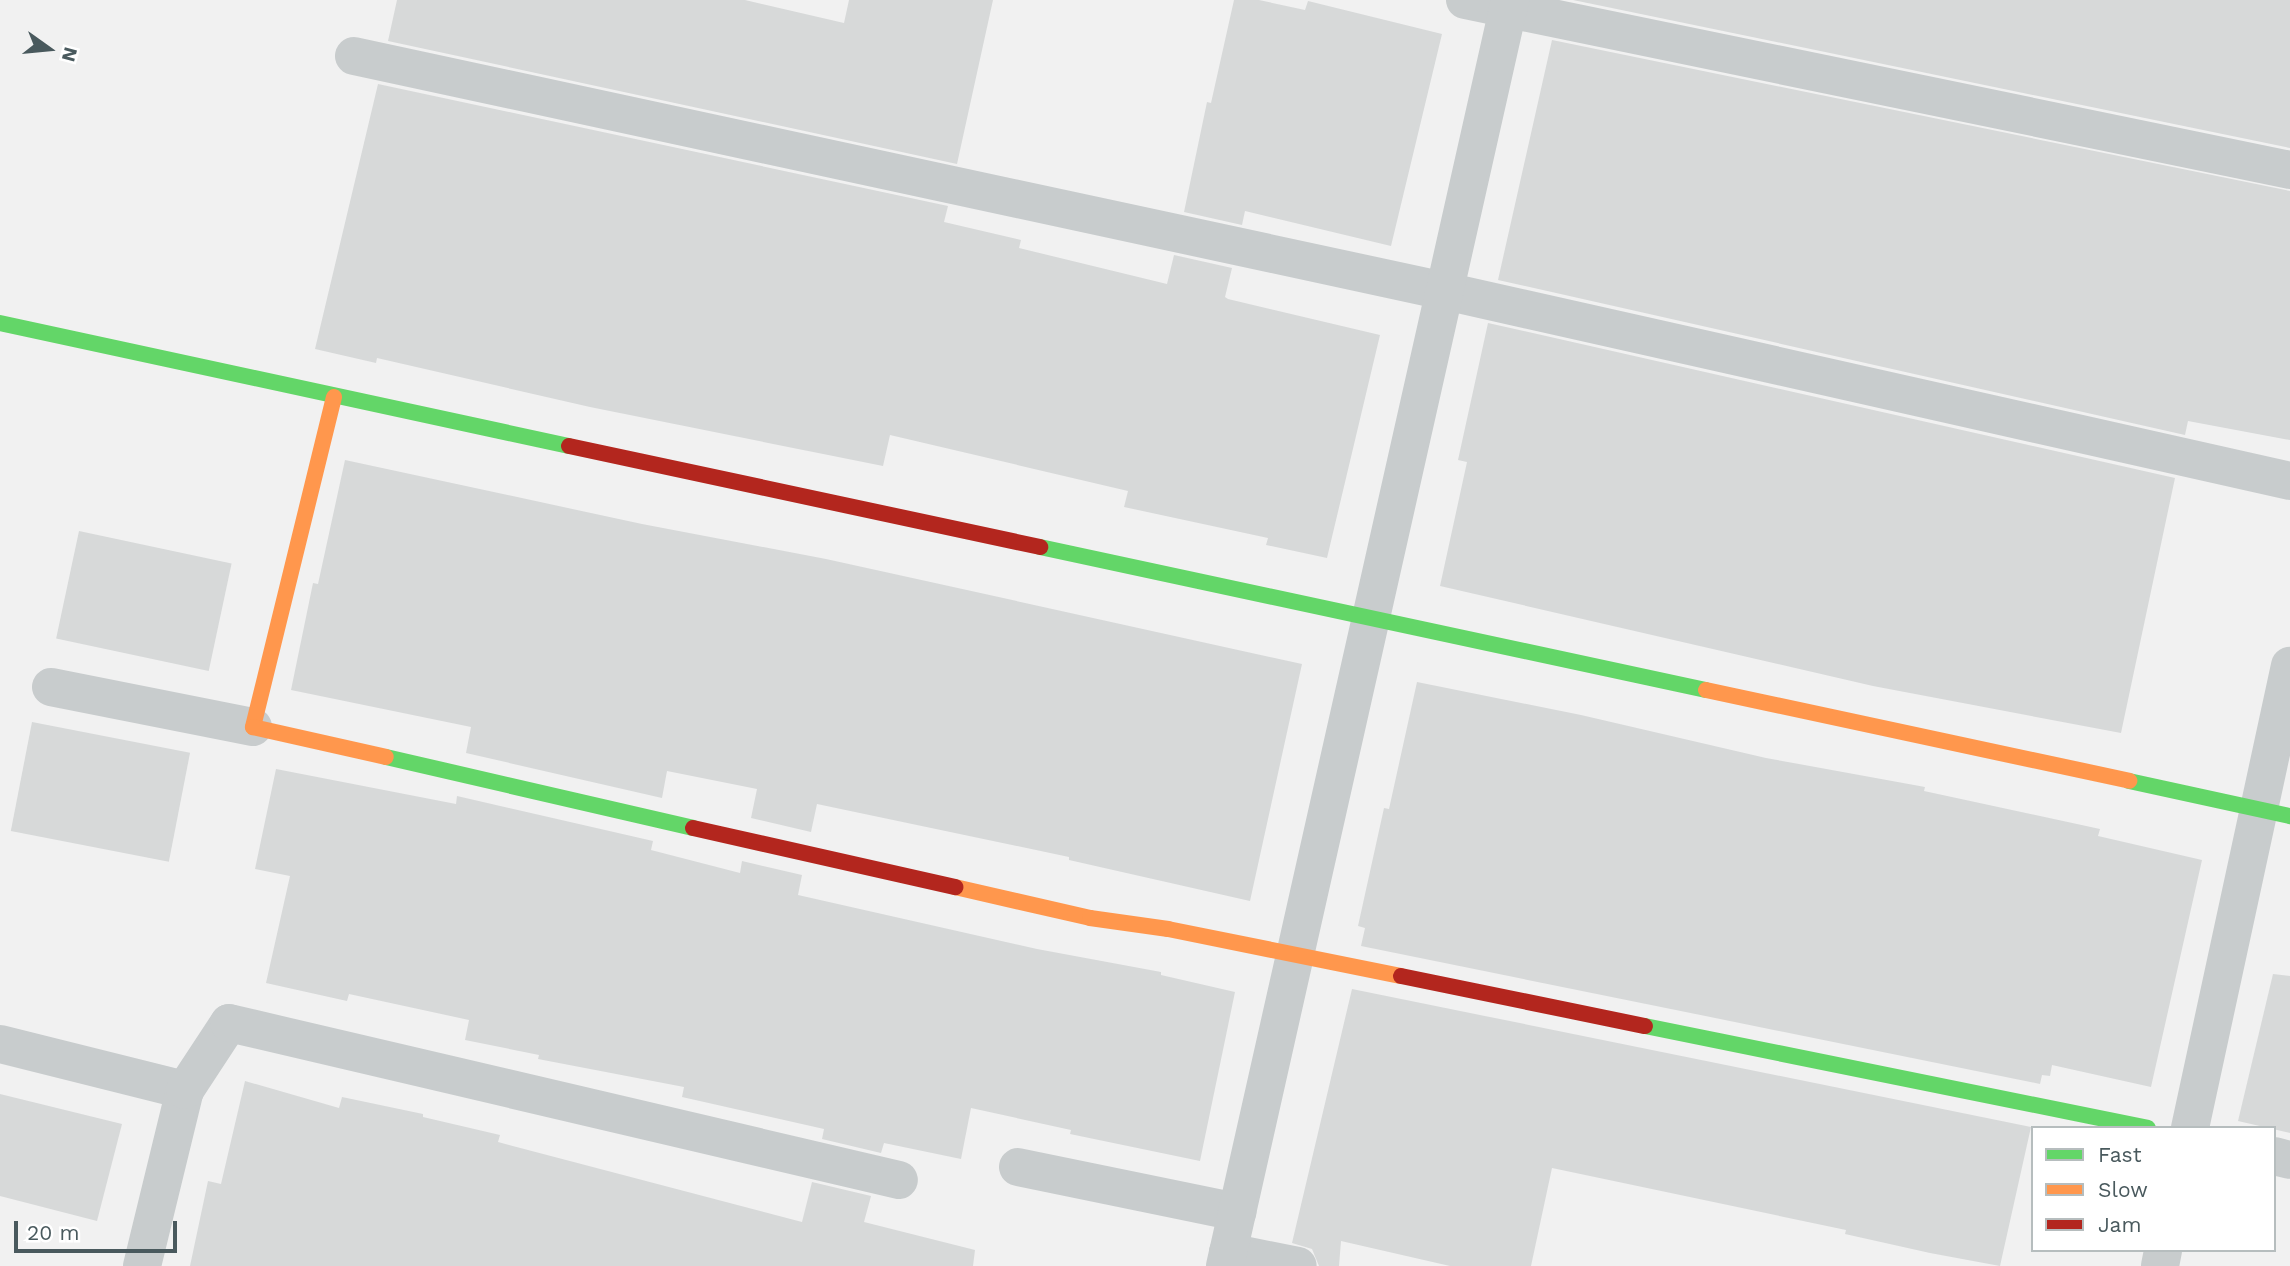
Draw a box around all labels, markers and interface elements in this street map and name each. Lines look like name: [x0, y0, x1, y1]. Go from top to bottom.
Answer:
north arrow: [14, 14, 84, 84]
text: N: [57, 45, 83, 64]
legend: [2031, 1126, 2276, 1252]
text: Fast: [2098, 1142, 2142, 1167]
text: Slow: [2098, 1177, 2148, 1202]
scale bar: [18, 1206, 180, 1250]
text: Jam: [2098, 1212, 2141, 1237]
text: 20 m: [27, 1220, 79, 1245]

